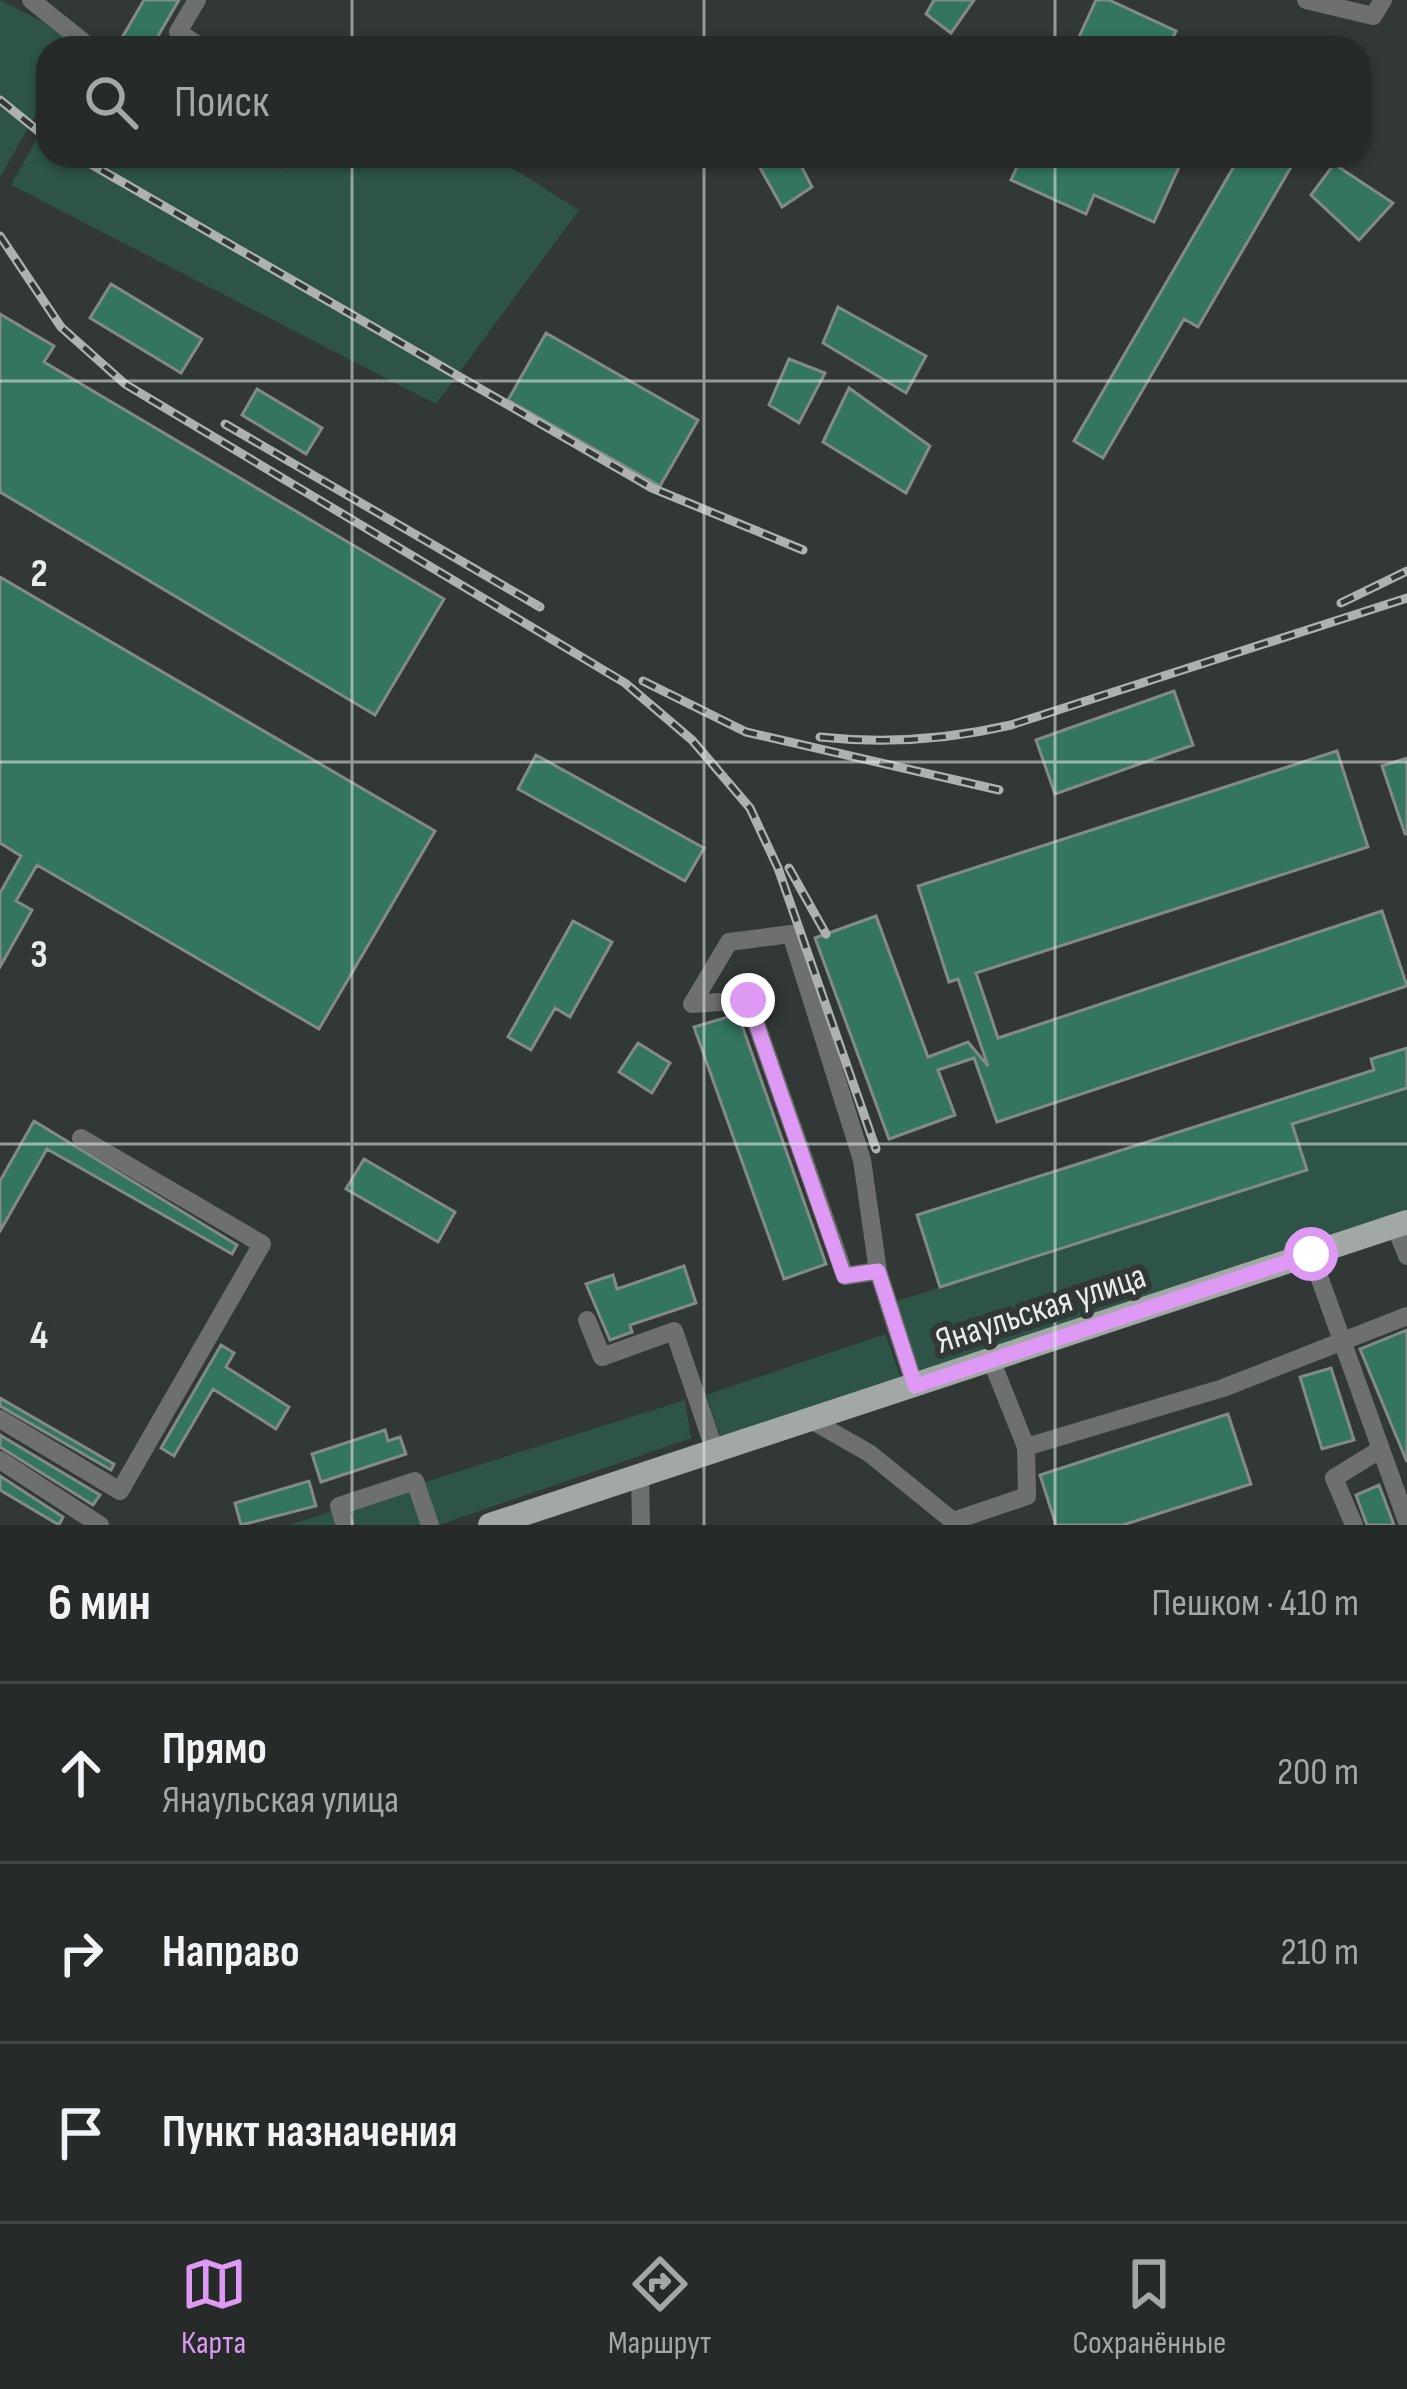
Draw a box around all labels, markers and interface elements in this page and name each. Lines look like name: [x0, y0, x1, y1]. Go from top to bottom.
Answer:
search box: [36, 36, 1371, 168]
icon: search: [78, 69, 144, 135]
text: Поиск: [174, 75, 269, 130]
text: 2: [30, 551, 48, 598]
text: 3: [30, 932, 48, 979]
route end: [721, 973, 775, 1027]
route start: [1284, 1227, 1338, 1281]
street label: Янаульская улица: [930, 1255, 1151, 1364]
text: 4: [30, 1313, 48, 1360]
text: 6 мин: [48, 1573, 151, 1634]
text: Пешком · 410 m: [1151, 1580, 1359, 1627]
text: Прямо: [162, 1722, 267, 1777]
icon: ahead: [48, 1740, 114, 1806]
text: 200 m: [1277, 1749, 1359, 1796]
text: Янаульская улица: [162, 1777, 399, 1824]
icon: right: [48, 1920, 114, 1986]
text: Направо: [162, 1925, 300, 1980]
text: 210 m: [1281, 1929, 1359, 1976]
icon: arrive: [48, 2100, 114, 2166]
text: Пункт назначения: [162, 2105, 457, 2160]
tab: Карта: [181, 2251, 247, 2363]
tab: Маршрут: [608, 2251, 711, 2363]
tab: Сохранённые: [1072, 2251, 1226, 2363]

